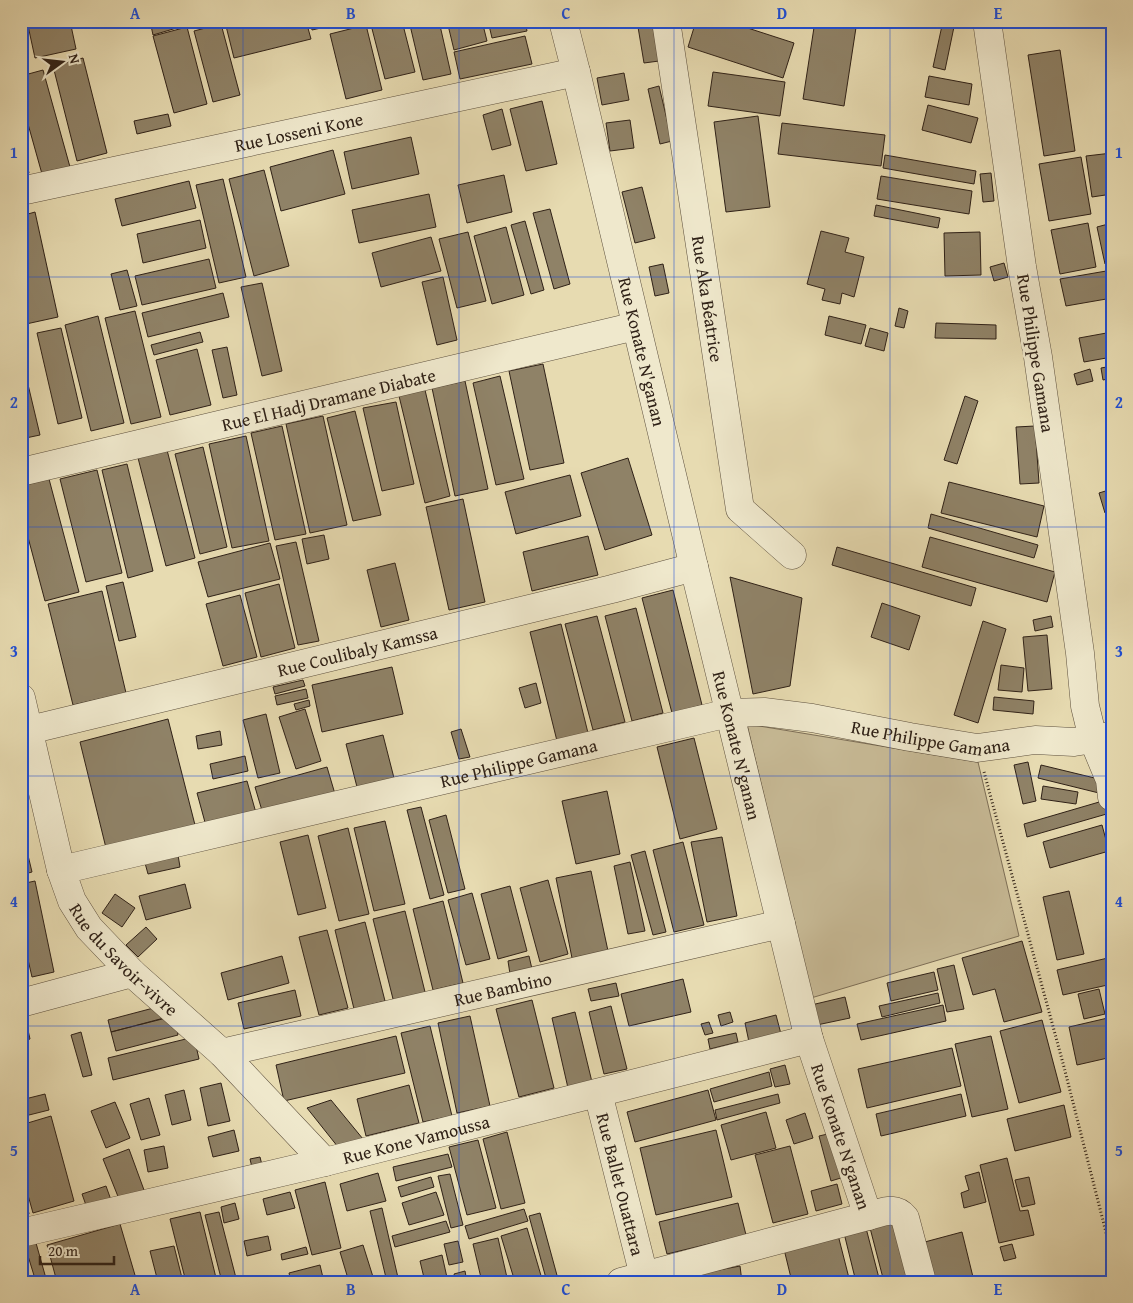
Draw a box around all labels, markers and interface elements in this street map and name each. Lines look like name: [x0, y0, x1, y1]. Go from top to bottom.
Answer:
text: A: [130, 1, 141, 25]
text: B: [346, 1, 356, 25]
text: C: [561, 1, 571, 25]
text: D: [777, 1, 787, 25]
text: E: [994, 1, 1003, 25]
north arrow: [38, 38, 88, 88]
text: N: [64, 52, 86, 66]
street label: Rue Losseni Kone: [232, 105, 365, 158]
text: 1: [10, 140, 18, 164]
text: 1: [1115, 140, 1123, 164]
street label: Rue Aka Béatrice: [685, 234, 731, 364]
street label: Rue Philippe Gamana: [1010, 272, 1062, 435]
street label: Rue Konate N'ganan: [612, 274, 673, 429]
street label: Rue El Hadj Dramane Diabate: [219, 361, 438, 437]
text: 2: [10, 390, 18, 414]
text: 2: [1115, 390, 1123, 414]
street label: Rue Coulibaly Kamssa: [274, 618, 441, 683]
text: 3: [10, 639, 18, 663]
text: 3: [1115, 639, 1123, 663]
street label: Rue Konate N'ganan: [706, 668, 769, 823]
street label: Rue Philippe Gamana: [849, 712, 1012, 762]
street label: Rue Philippe Gamana: [437, 731, 600, 794]
text: 4: [10, 889, 18, 913]
text: 4: [1115, 889, 1123, 913]
street label: Rue du Savoir-vivre: [63, 898, 185, 1022]
street label: Rue Bambino: [451, 964, 554, 1013]
street label: Rue Konate N'ganan: [805, 1060, 878, 1213]
street label: Rue Kone Vamoussa: [340, 1107, 493, 1171]
street label: Rue Ballet Ouattara: [590, 1110, 652, 1259]
text: 5: [10, 1138, 18, 1162]
text: 5: [1115, 1138, 1123, 1162]
scale bar: [40, 1233, 114, 1265]
text: 20 m: [48, 1240, 79, 1261]
text: A: [130, 1277, 141, 1301]
text: B: [346, 1277, 356, 1301]
text: C: [561, 1277, 571, 1301]
text: D: [777, 1277, 787, 1301]
text: E: [994, 1277, 1003, 1301]

